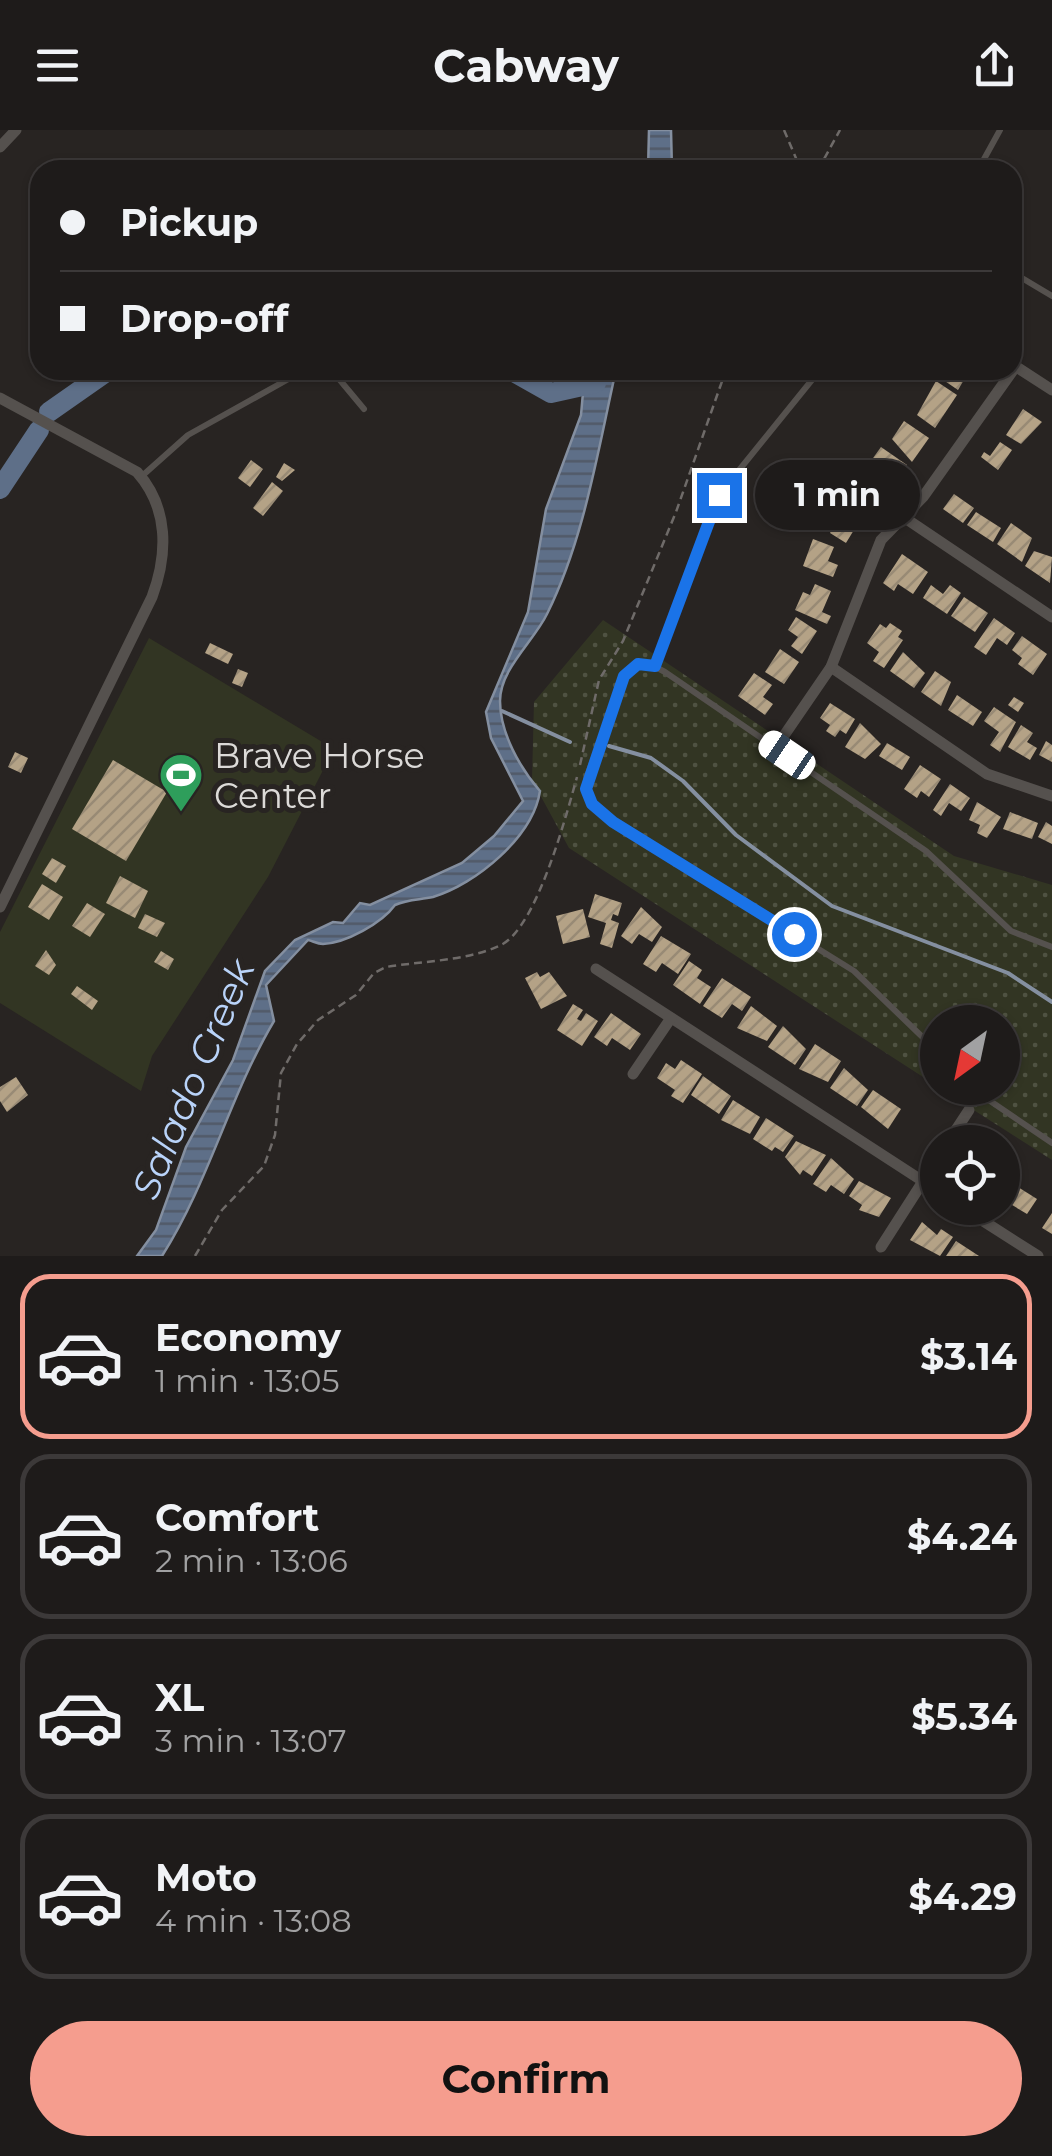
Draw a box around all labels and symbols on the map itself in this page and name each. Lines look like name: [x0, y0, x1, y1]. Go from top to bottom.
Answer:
callout: 1 min: [754, 460, 919, 530]
route end: [697, 473, 742, 518]
car: [754, 726, 820, 784]
place label: Brave Horse Center: [214, 734, 425, 817]
sports icon: Brave Horse Center: [158, 752, 204, 813]
route start: [772, 912, 817, 957]
water label: Salado Creek: [122, 951, 265, 1206]
north arrow: [920, 1005, 1020, 1105]

